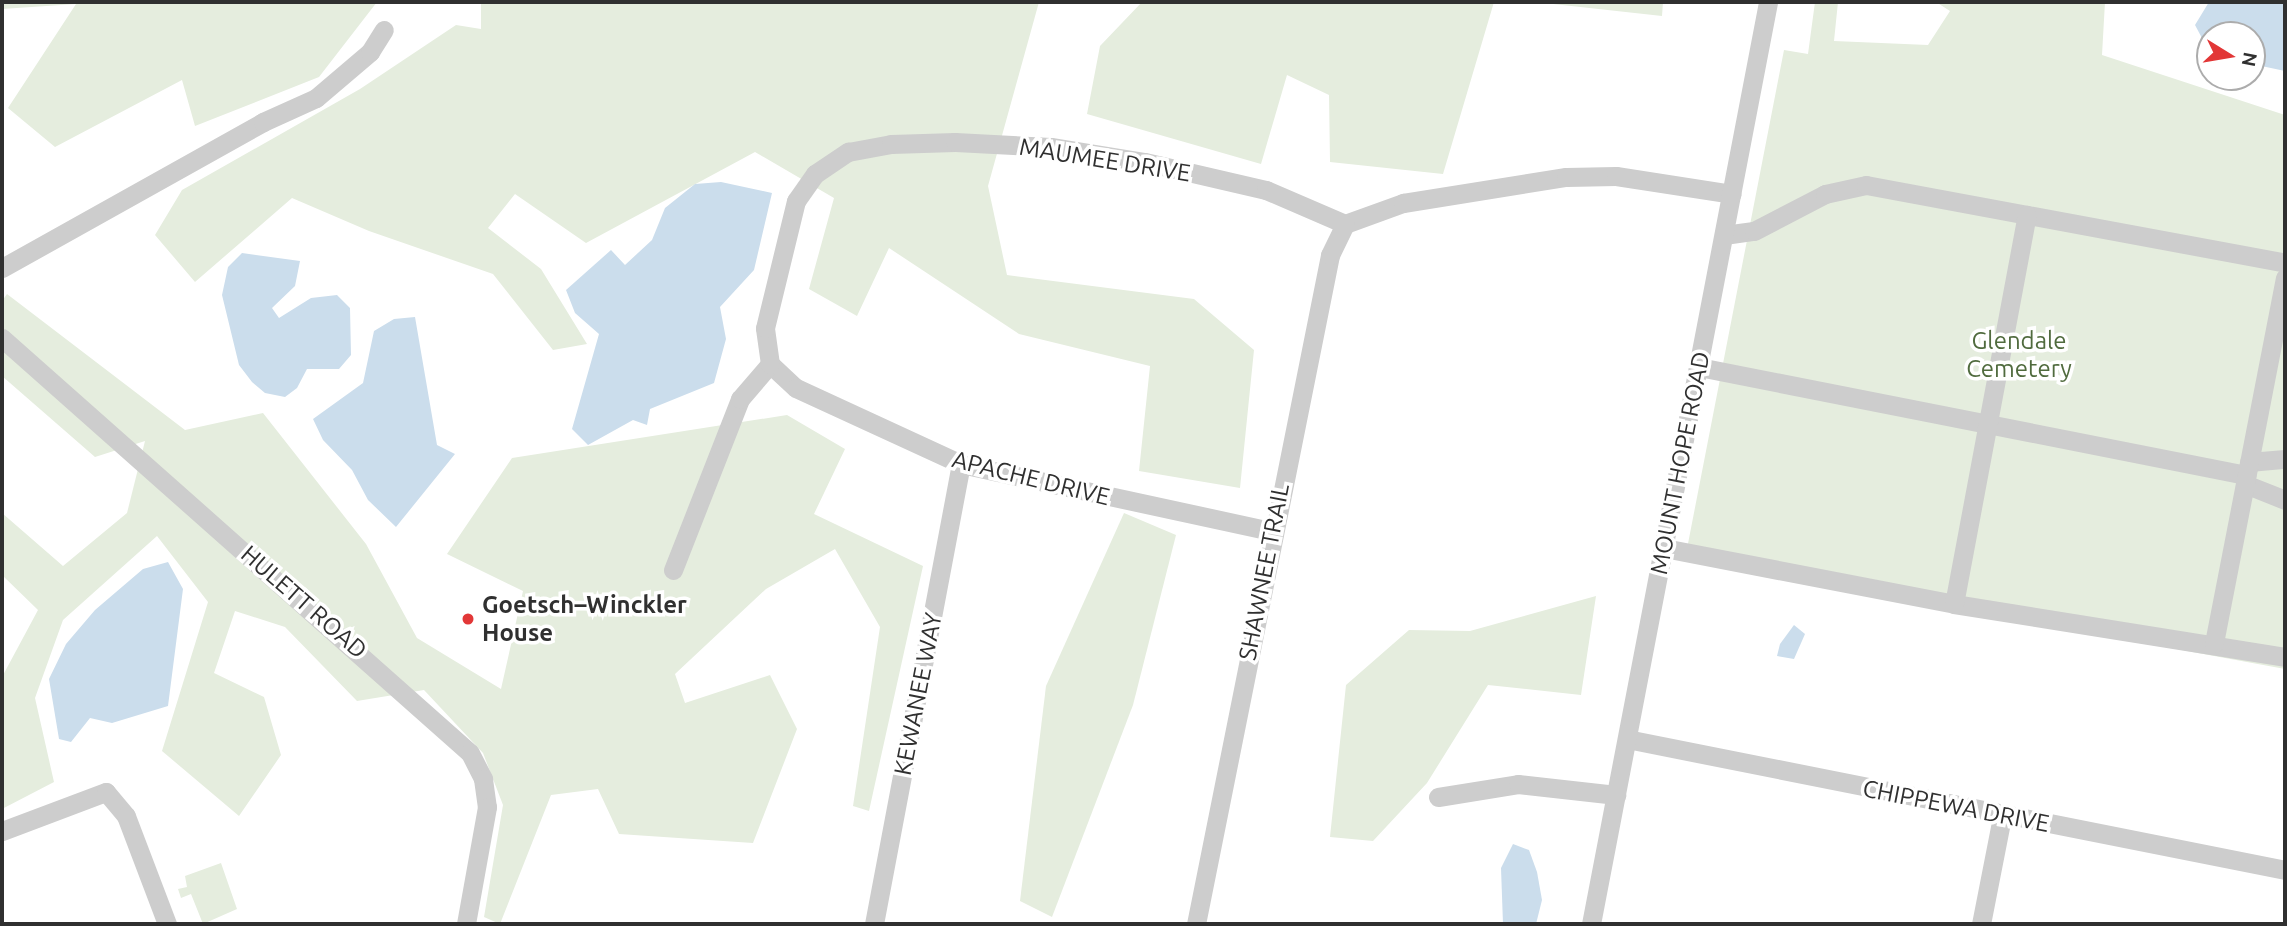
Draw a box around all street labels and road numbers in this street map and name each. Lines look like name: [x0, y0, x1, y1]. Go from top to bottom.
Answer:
street label: MAUMEE DRIVE: [1017, 132, 1193, 188]
street label: MOUNT HOPE ROAD: [1644, 349, 1716, 577]
street label: APACHE DRIVE: [949, 444, 1113, 512]
street label: SHAWNEE TRAIL: [1233, 481, 1295, 663]
street label: HULETT ROAD: [235, 539, 373, 665]
street label: KEWANEE WAY: [888, 610, 948, 778]
street label: CHIPPEWA DRIVE: [1860, 774, 2052, 838]

